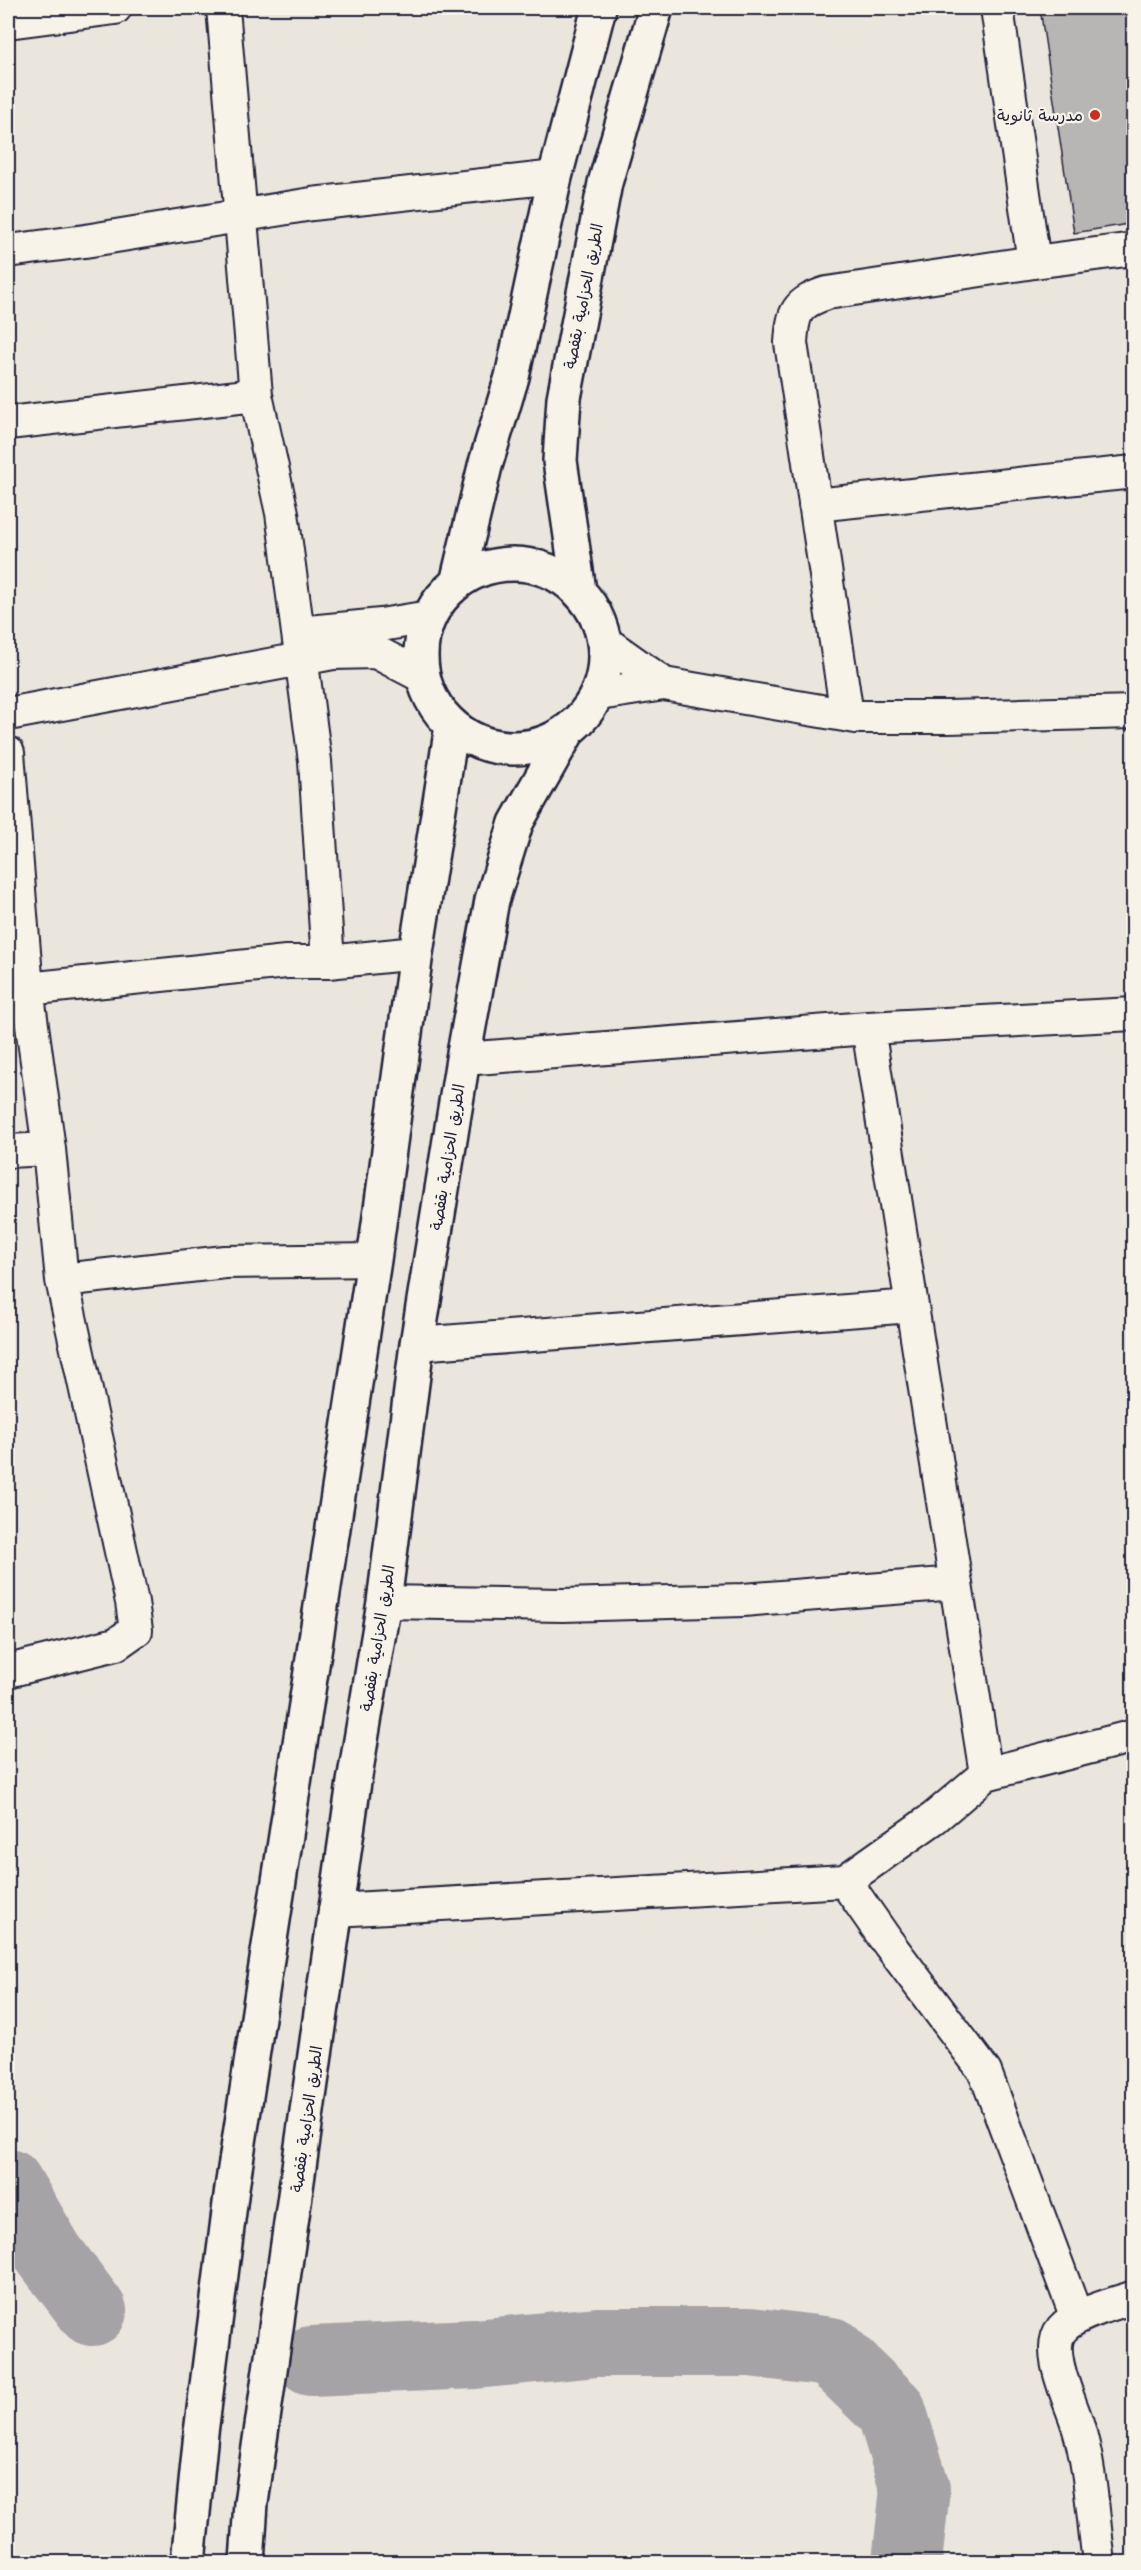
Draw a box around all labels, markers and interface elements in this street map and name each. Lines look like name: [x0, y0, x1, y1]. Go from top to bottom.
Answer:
place label: مدرسة ثانوية: [997, 105, 1083, 127]
marker: مدرسة ثانوية: [1088, 108, 1102, 122]
street label: الطريق الحزامية بقفصة: [559, 221, 609, 371]
street label: الطريق الحزامية بقفصة: [426, 1082, 470, 1232]
street label: الطريق الحزامية بقفصة: [356, 1563, 400, 1713]
street label: الطريق الحزامية بقفصة: [286, 2044, 328, 2194]

